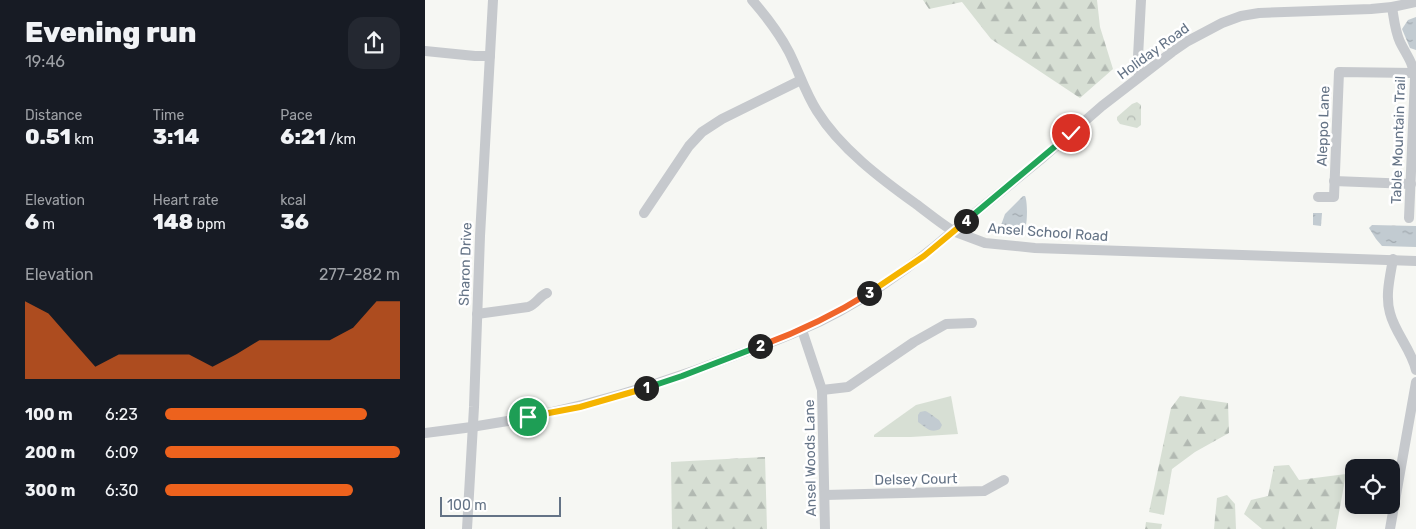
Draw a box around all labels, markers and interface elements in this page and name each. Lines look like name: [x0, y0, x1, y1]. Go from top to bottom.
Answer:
text: Evening run: [25, 16, 196, 49]
button: share: [348, 17, 400, 69]
street label: Holiday Road: [1114, 20, 1193, 83]
text: 19:46: [25, 52, 65, 71]
street label: Table Mountain Trail: [1388, 76, 1409, 204]
street label: Aleppo Lane: [1314, 85, 1333, 167]
text: Distance: [25, 107, 82, 124]
text: Time: [153, 107, 184, 124]
text: Pace: [280, 107, 312, 124]
pin: [1050, 112, 1092, 154]
icon: check: [1057, 119, 1085, 147]
text: 0.51: [25, 124, 71, 149]
text: 3:14: [153, 124, 199, 149]
text: 6:21: [280, 124, 326, 149]
text: km: [71, 131, 94, 148]
text: /km: [326, 131, 356, 148]
text: Elevation: [25, 192, 85, 209]
text: Heart rate: [153, 192, 219, 209]
text: kcal: [280, 192, 306, 209]
pin: 4: [953, 208, 979, 234]
text: 6: [25, 209, 39, 234]
text: 148: [153, 209, 193, 234]
text: 36: [280, 209, 309, 234]
text: 4: [962, 213, 971, 230]
text: m: [39, 216, 55, 233]
text: bpm: [193, 216, 226, 233]
street label: Ansel School Road: [987, 220, 1109, 245]
street label: Sharon Drive: [456, 222, 475, 306]
text: Elevation: [25, 265, 94, 284]
text: 277–282 m: [319, 265, 400, 284]
pin: 3: [857, 280, 881, 306]
text: 3: [865, 285, 874, 302]
pin: 2: [747, 334, 773, 358]
text: 2: [756, 338, 765, 355]
pin: 1: [633, 376, 659, 400]
text: 1: [643, 380, 650, 397]
pin: [507, 396, 549, 438]
street label: Ansel Woods Lane: [801, 399, 820, 517]
icon: arrive: [514, 403, 542, 431]
text: 100 m: [25, 405, 73, 424]
text: 6:23: [105, 405, 138, 424]
text: 200 m: [25, 443, 75, 462]
text: 6:09: [105, 443, 138, 462]
map controls: [1345, 459, 1400, 514]
button: locate: [1345, 459, 1400, 514]
street label: Delsey Court: [874, 470, 958, 489]
text: 300 m: [25, 481, 75, 500]
text: 6:30: [105, 481, 139, 500]
scale bar: [440, 494, 561, 517]
text: 100 m: [447, 497, 487, 514]

